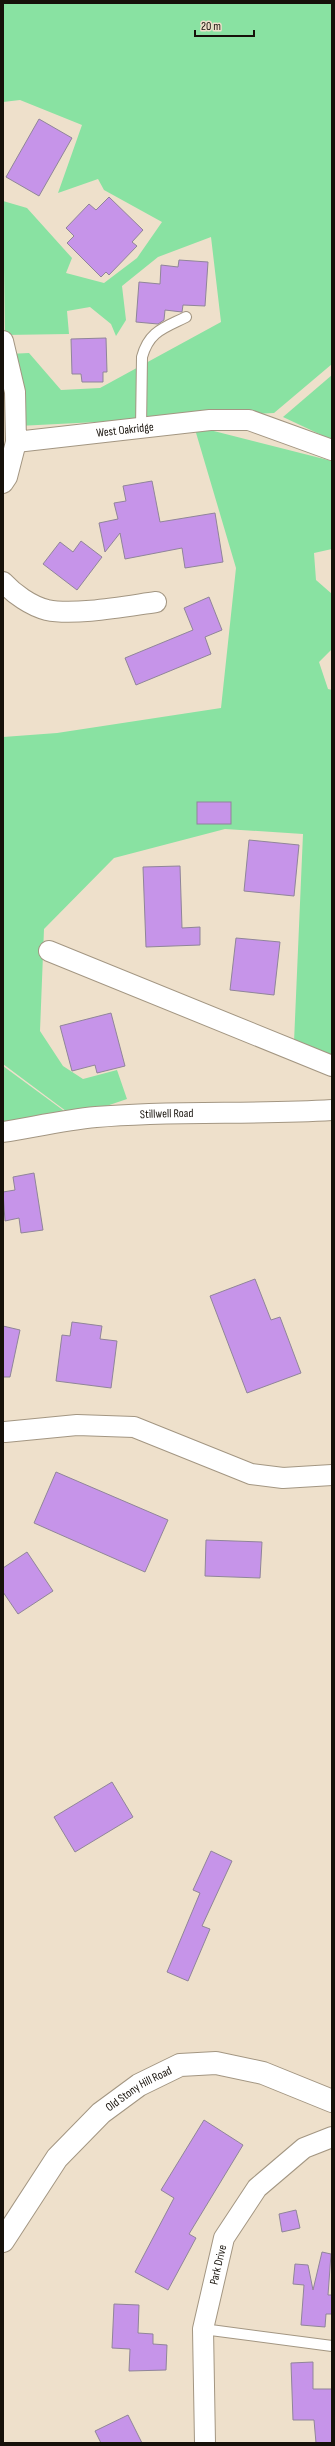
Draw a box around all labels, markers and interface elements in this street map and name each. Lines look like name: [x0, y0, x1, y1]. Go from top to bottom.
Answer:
scale bar: [195, 12, 254, 38]
text: 20 m: [201, 19, 221, 34]
street label: West Oakridge: [95, 419, 155, 441]
street label: Stillwell Road: [140, 1106, 193, 1122]
street label: Old Stony Hill Road: [103, 2063, 174, 2115]
street label: Park Drive: [206, 2243, 230, 2286]

